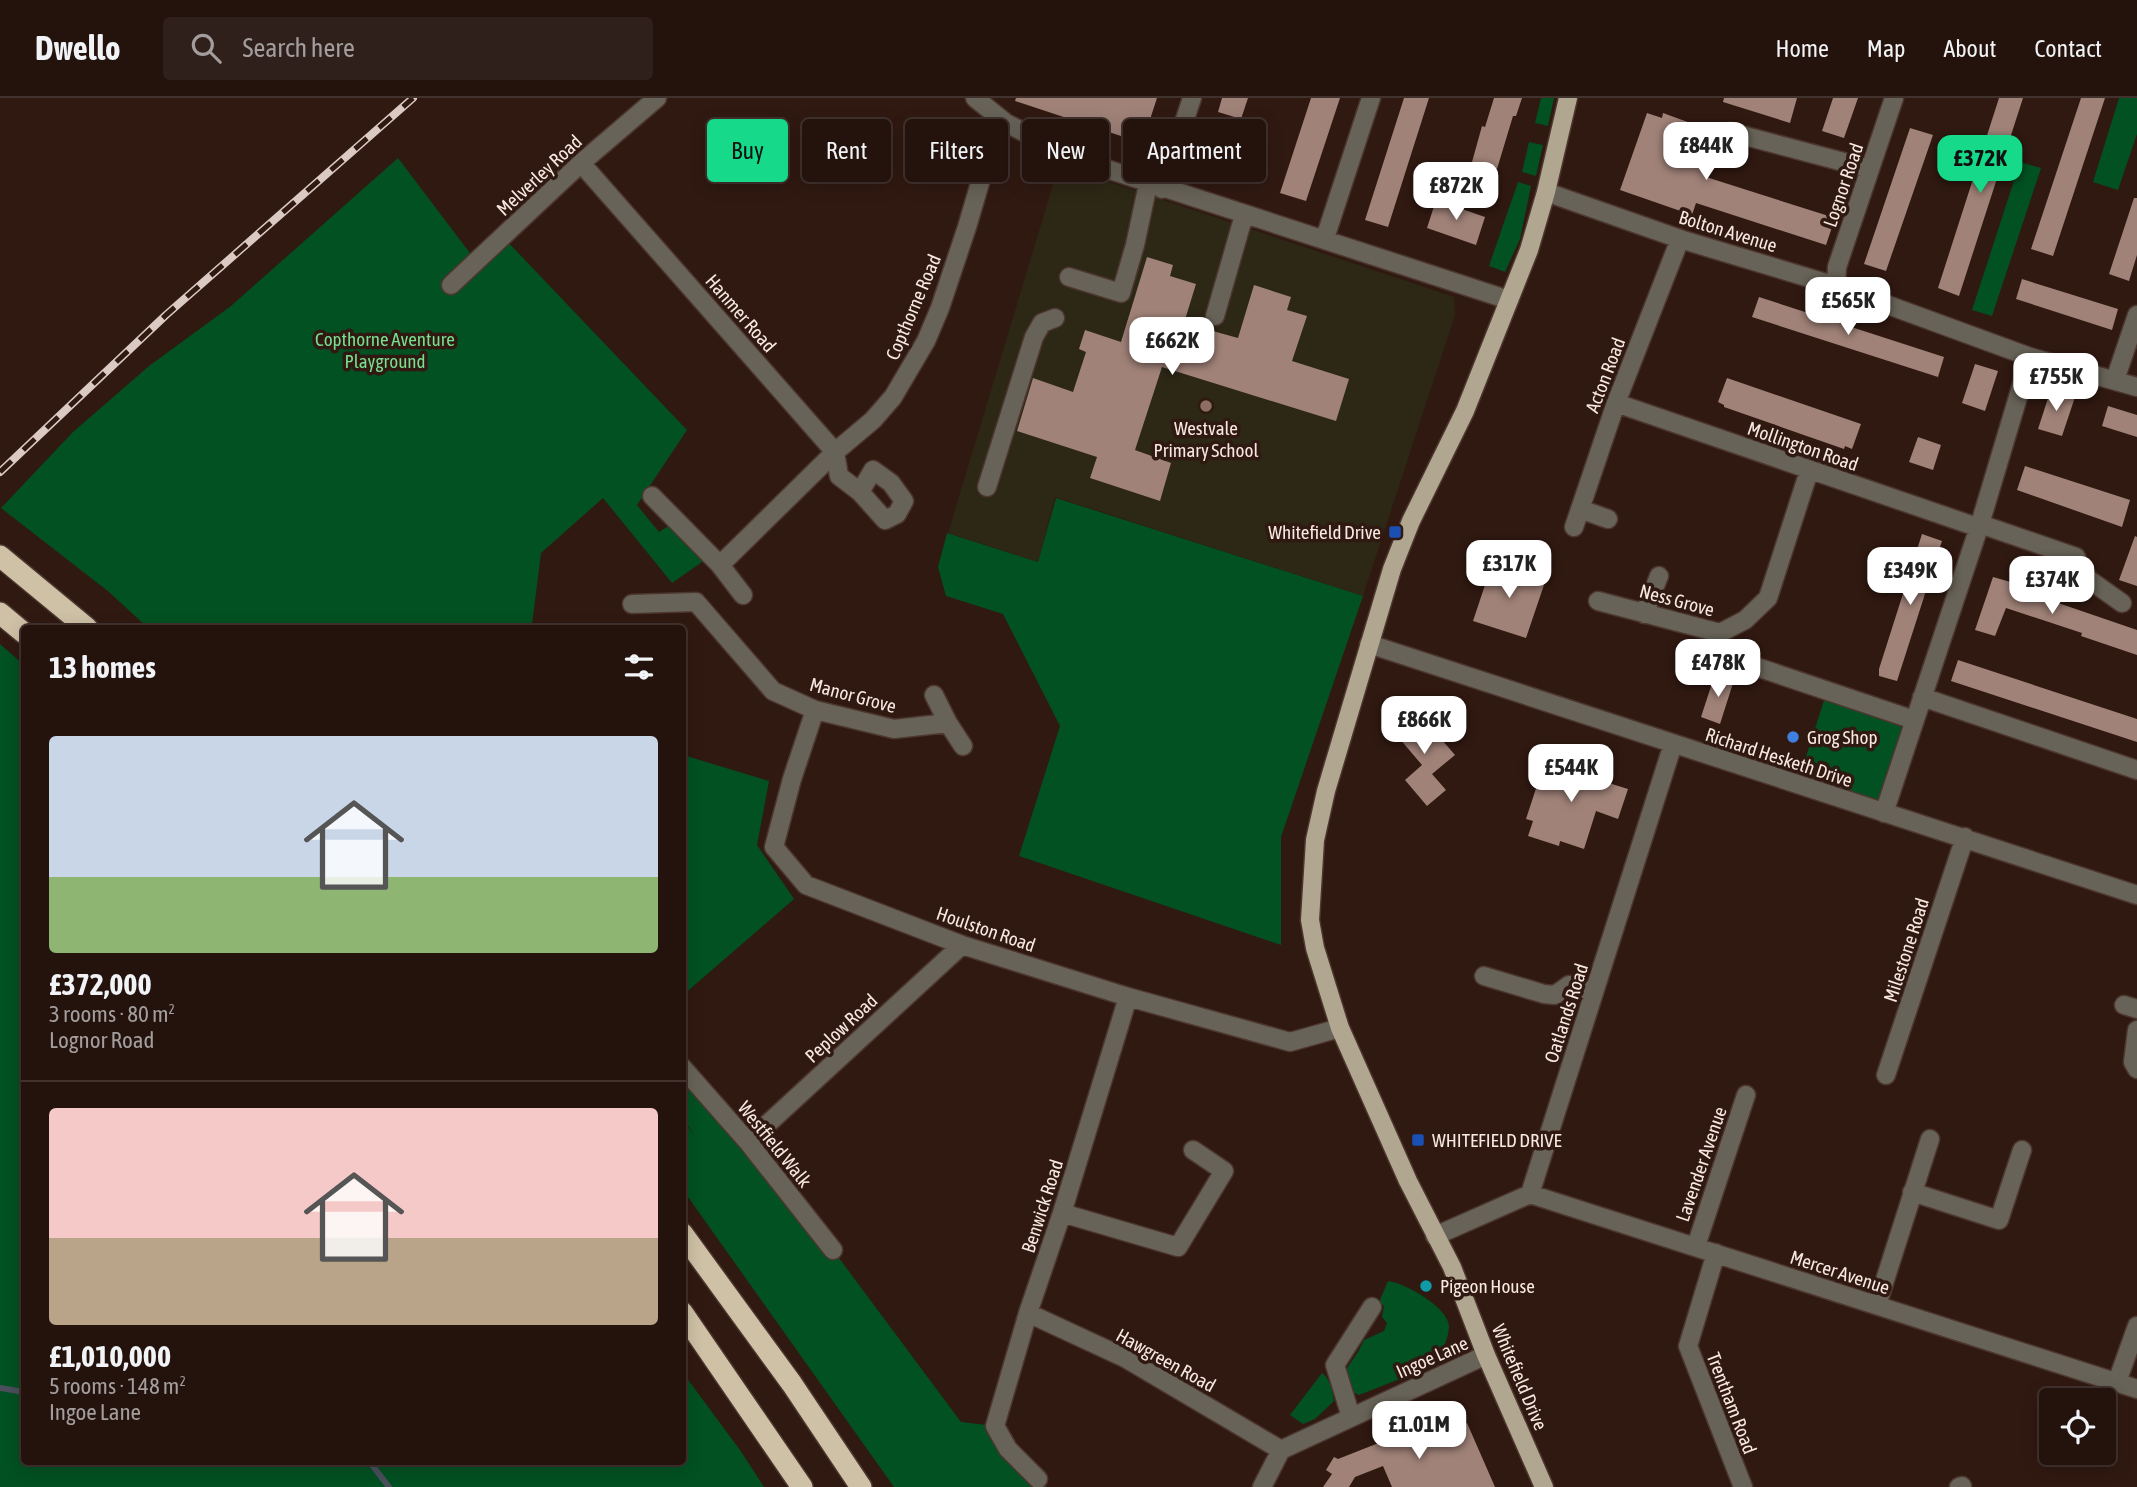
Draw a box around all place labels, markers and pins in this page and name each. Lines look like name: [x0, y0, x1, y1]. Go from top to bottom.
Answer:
pin: £844K: [1657, 122, 1755, 182]
pin: £372K: [1931, 136, 2029, 195]
pin: £872K: [1407, 162, 1505, 222]
pin: £565K: [1799, 278, 1897, 337]
pin: £662K: [1123, 317, 1221, 377]
pin: £755K: [2007, 354, 2105, 413]
marker: Westvale Primary School: [1198, 398, 1214, 414]
place label: Westvale Primary School: [1154, 417, 1258, 461]
place label: Whitefield Drive: [1268, 521, 1381, 543]
marker: Whitefield Drive: [1387, 524, 1403, 540]
pin: £317K: [1460, 540, 1558, 600]
pin: £349K: [1861, 547, 1959, 607]
pin: £374K: [2003, 556, 2101, 616]
pin: £478K: [1669, 640, 1767, 699]
pin: £866K: [1375, 696, 1473, 756]
place label: Grog Shop: [1807, 726, 1878, 748]
marker: Grog Shop: [1785, 729, 1801, 745]
pin: £544K: [1522, 744, 1620, 804]
place label: WHITEFIELD DRIVE: [1432, 1129, 1562, 1151]
marker: WHITEFIELD DRIVE: [1410, 1132, 1426, 1148]
place label: Pigeon House: [1440, 1275, 1535, 1297]
marker: Pigeon House: [1418, 1278, 1434, 1294]
pin: £1.01M: [1362, 1402, 1476, 1461]

